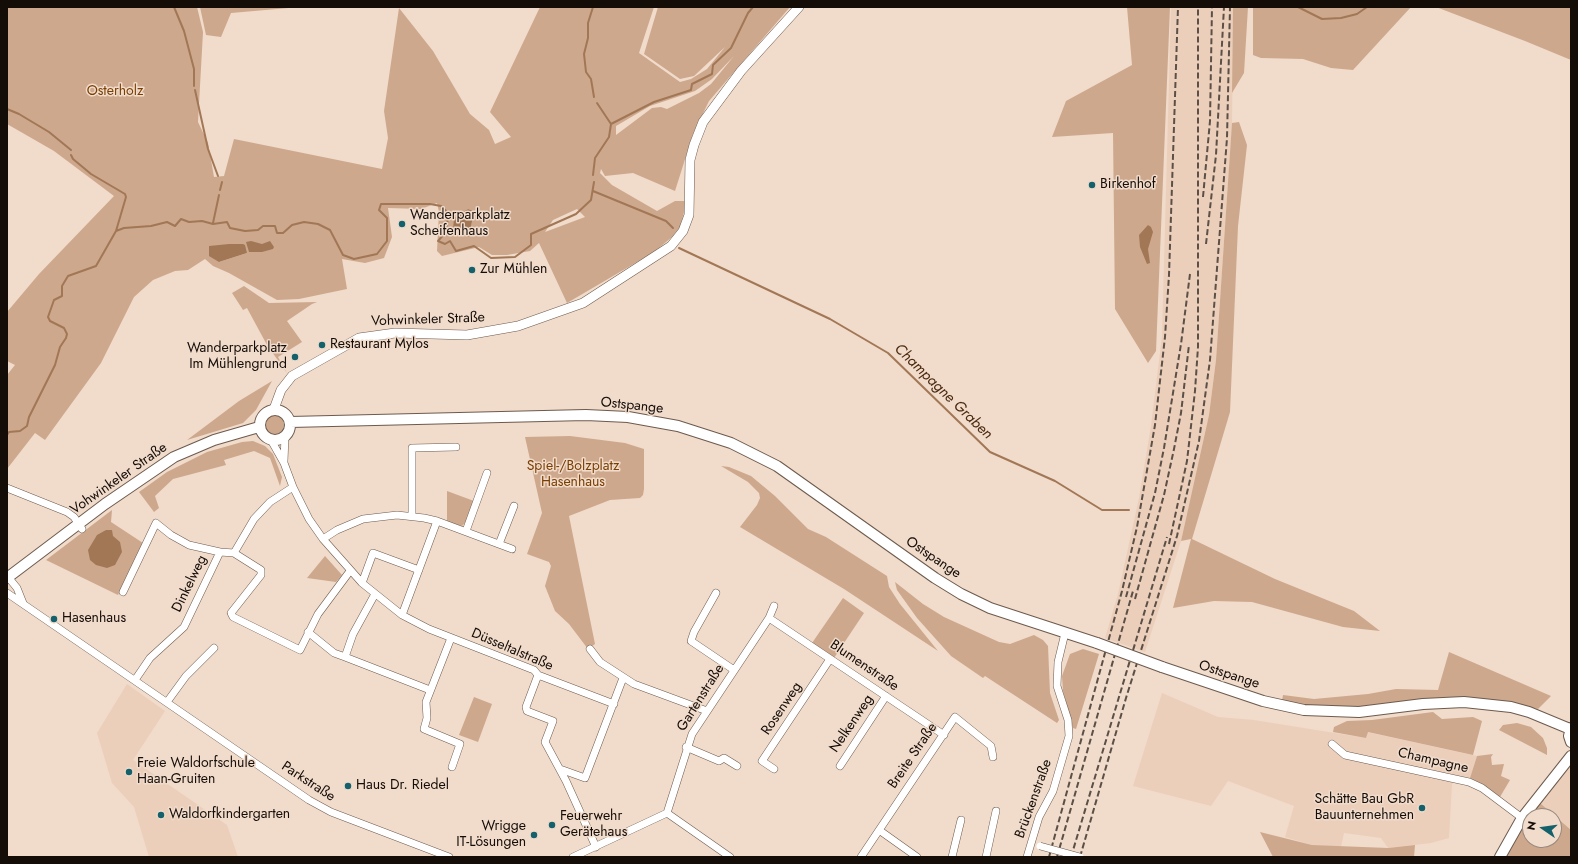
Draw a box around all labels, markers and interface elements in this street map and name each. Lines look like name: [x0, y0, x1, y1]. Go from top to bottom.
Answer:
park label: Osterholz: [87, 84, 143, 100]
place label: Birkenhof: [1100, 177, 1156, 193]
marker: Birkenhof: [1087, 180, 1097, 190]
place label: Wanderparkplatz Scheifenhaus: [410, 208, 510, 240]
marker: Wanderparkplatz Scheifenhaus: [397, 219, 407, 229]
place label: Zur Mühlen: [480, 262, 547, 278]
marker: Zur Mühlen: [467, 265, 477, 275]
street label: Vohwinkeler Straße: [371, 310, 485, 330]
place label: Restaurant Mylos: [330, 337, 429, 353]
marker: Restaurant Mylos: [317, 340, 327, 350]
water label: Champagne Graben: [890, 340, 996, 444]
place label: Wanderparkplatz Im Mühlengrund: [187, 341, 287, 374]
marker: Wanderparkplatz Im Mühlengrund: [290, 352, 300, 362]
street label: Ostspange: [600, 394, 664, 418]
street label: Vohwinkeler Straße: [68, 439, 170, 519]
park label: Spiel-/Bolzplatz Hasenhaus: [527, 459, 619, 492]
street label: Ostspange: [902, 533, 964, 583]
street label: Dinkelweg: [169, 553, 211, 615]
place label: Hasenhaus: [62, 611, 126, 627]
marker: Hasenhaus: [49, 614, 59, 624]
street label: Düsseltalstraße: [468, 625, 556, 675]
street label: Blumenstraße: [826, 637, 902, 695]
street label: Ostspange: [1196, 657, 1262, 693]
street label: Gartenstraße: [674, 661, 728, 735]
street label: Rosenweg: [758, 679, 806, 739]
street label: Nelkenweg: [827, 692, 877, 756]
street label: Breite Straße: [885, 720, 941, 792]
street label: Champagne: [1396, 745, 1470, 777]
place label: Freie Waldorfschule Haan-Gruiten: [137, 756, 255, 788]
street label: Brückenstraße: [1012, 757, 1056, 841]
street label: Parkstraße: [278, 758, 338, 806]
marker: Freie Waldorfschule Haan-Gruiten: [124, 767, 134, 777]
place label: Haus Dr. Riedel: [356, 778, 449, 794]
marker: Haus Dr. Riedel: [343, 781, 353, 791]
place label: Schätte Bau GbR Bauunternehmen: [1315, 792, 1414, 824]
marker: Schätte Bau GbR Bauunternehmen: [1417, 803, 1427, 813]
place label: Waldorfkindergarten: [169, 807, 290, 823]
north arrow: [1522, 808, 1562, 848]
place label: Feuerwehr Gerätehaus: [560, 809, 627, 842]
marker: Waldorfkindergarten: [156, 810, 166, 820]
place label: Wrigge IT-Lösungen: [456, 819, 526, 852]
text: N: [1523, 819, 1540, 832]
marker: Feuerwehr Gerätehaus: [547, 820, 557, 830]
marker: Wrigge IT-Lösungen: [529, 830, 539, 840]

